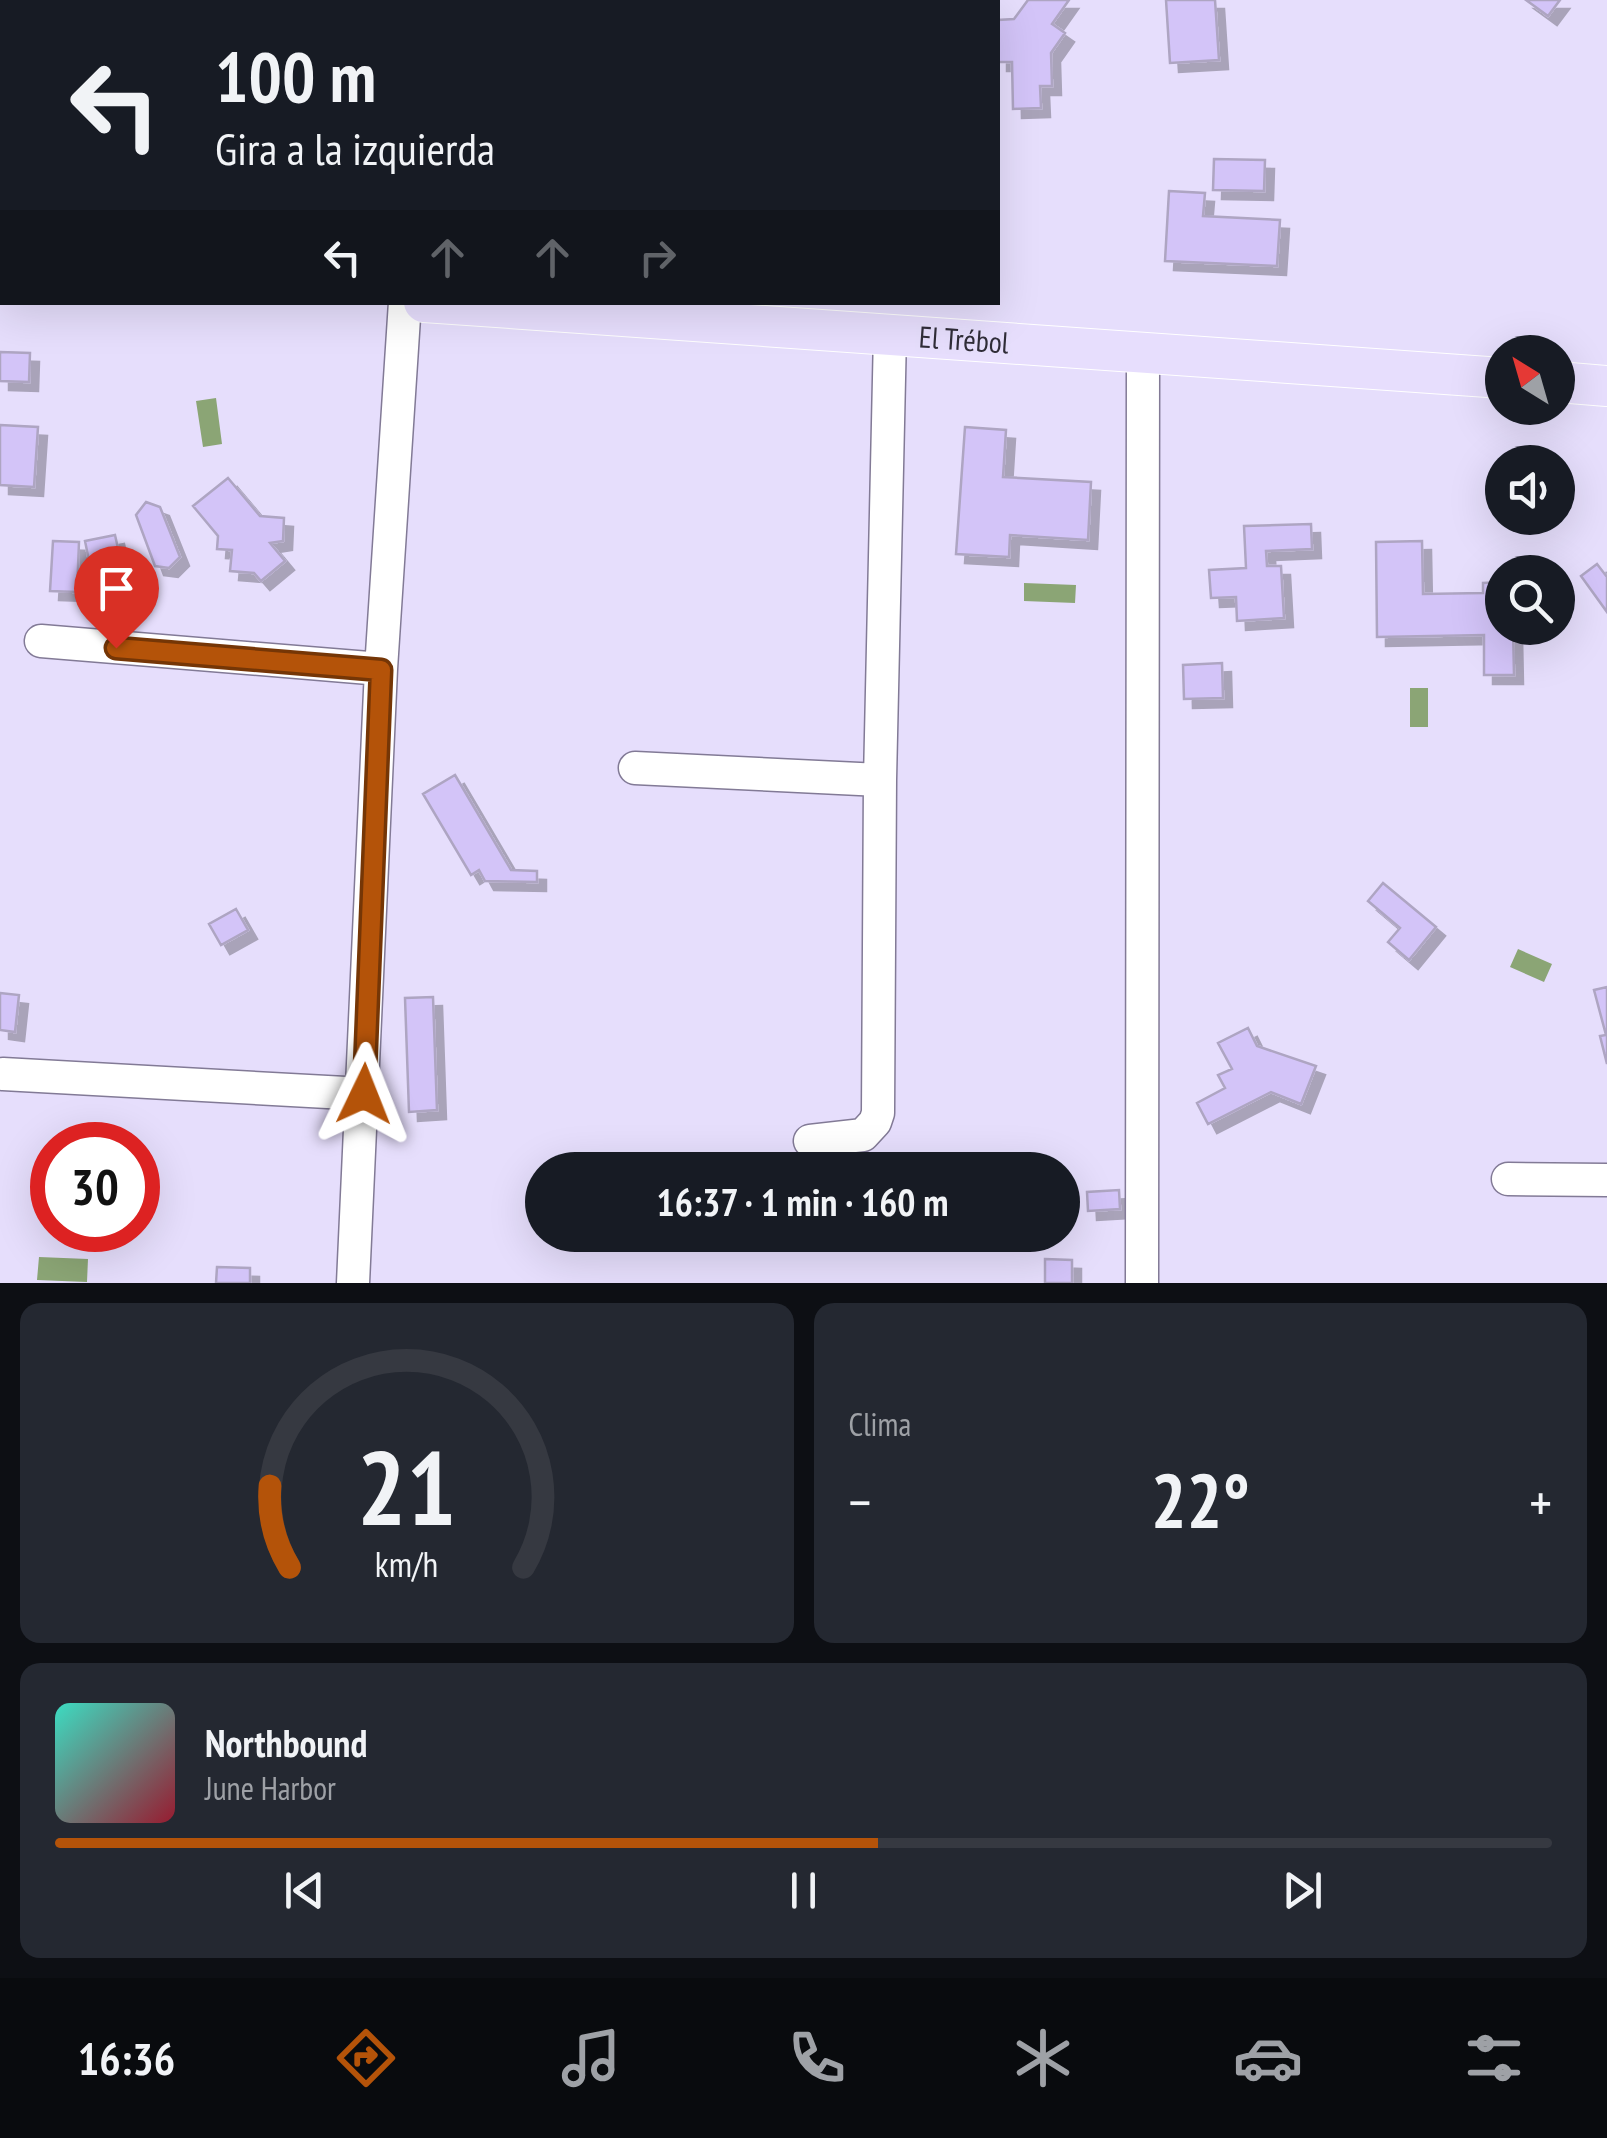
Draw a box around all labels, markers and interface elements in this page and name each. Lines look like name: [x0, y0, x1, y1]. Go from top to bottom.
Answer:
text: 100 m: [215, 31, 376, 121]
icon: left: [50, 40, 180, 170]
text: Gira a la izquierda: [215, 119, 495, 177]
icon: left: [315, 230, 370, 285]
icon: ahead: [420, 230, 475, 285]
icon: ahead: [525, 230, 580, 285]
icon: right: [630, 230, 685, 285]
street label: El Trébol: [918, 316, 1010, 362]
north arrow: [1485, 335, 1575, 425]
map controls: [1485, 335, 1575, 645]
button: sound: [1485, 445, 1575, 535]
pin: [74, 546, 159, 649]
button: search: [1485, 555, 1575, 645]
icon: arrive: [89, 561, 144, 616]
position arrow: [312, 1042, 416, 1146]
speed limit sign: 30: [30, 1122, 160, 1252]
text: 16:37 · 1 min · 160 m: [656, 1177, 949, 1226]
text: Clima: [849, 1403, 911, 1445]
text: 21: [357, 1419, 456, 1554]
text: 22°: [1151, 1452, 1250, 1549]
text: −: [849, 1466, 871, 1537]
text: +: [1529, 1466, 1552, 1537]
text: km/h: [375, 1541, 438, 1587]
text: Northbound: [205, 1718, 367, 1767]
text: June Harbor: [205, 1767, 336, 1809]
icon: previous: [277, 1863, 332, 1918]
icon: pause: [776, 1863, 831, 1918]
icon: next: [1275, 1863, 1330, 1918]
icon: directions: [331, 2023, 401, 2093]
icon: music: [556, 2023, 626, 2093]
icon: phone: [782, 2023, 852, 2093]
icon: climate: [1008, 2023, 1078, 2093]
icon: car: [1233, 2023, 1303, 2093]
icon: filters: [1459, 2023, 1529, 2093]
text: 16:36: [78, 2029, 175, 2087]

